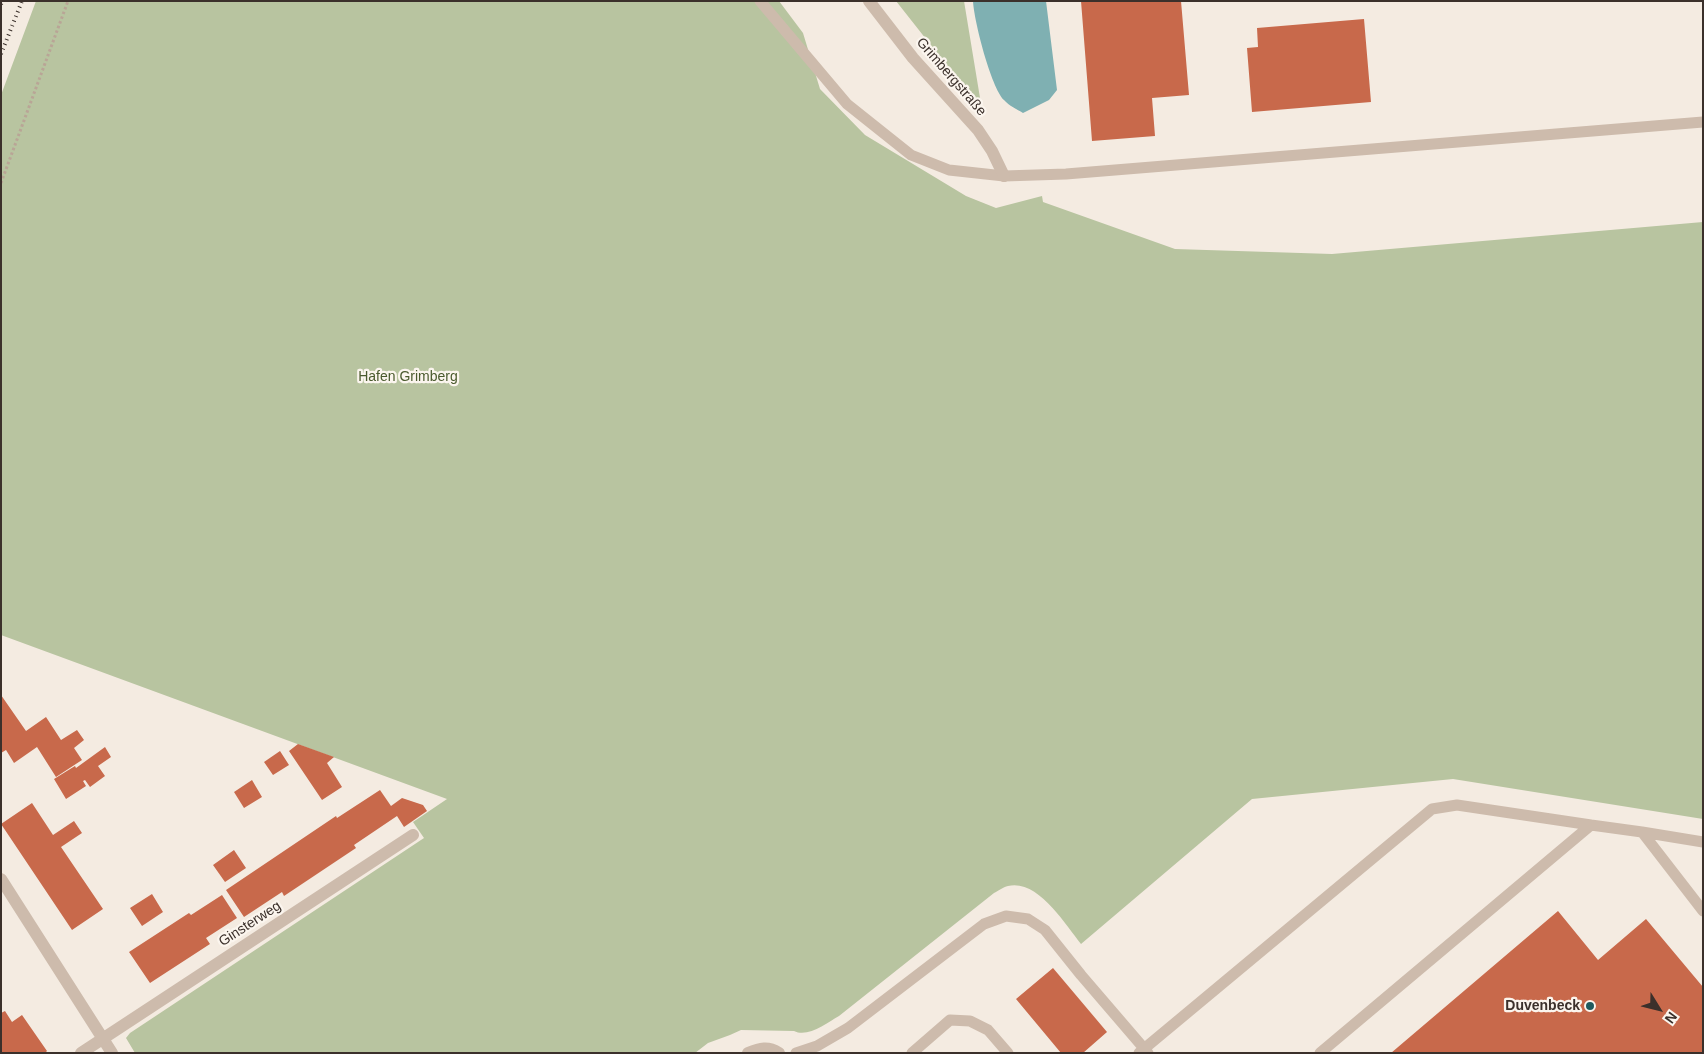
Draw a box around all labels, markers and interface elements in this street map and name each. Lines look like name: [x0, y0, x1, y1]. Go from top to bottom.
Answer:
street label: Grimbergstraße: [913, 35, 989, 119]
park label: Hafen Grimberg: [358, 369, 458, 385]
street label: Ginsterweg: [216, 898, 284, 950]
north arrow: [1634, 984, 1684, 1034]
place label: Duvenbeck: [1505, 998, 1580, 1014]
marker: Duvenbeck: [1584, 1000, 1596, 1012]
text: N: [1662, 1009, 1681, 1027]

